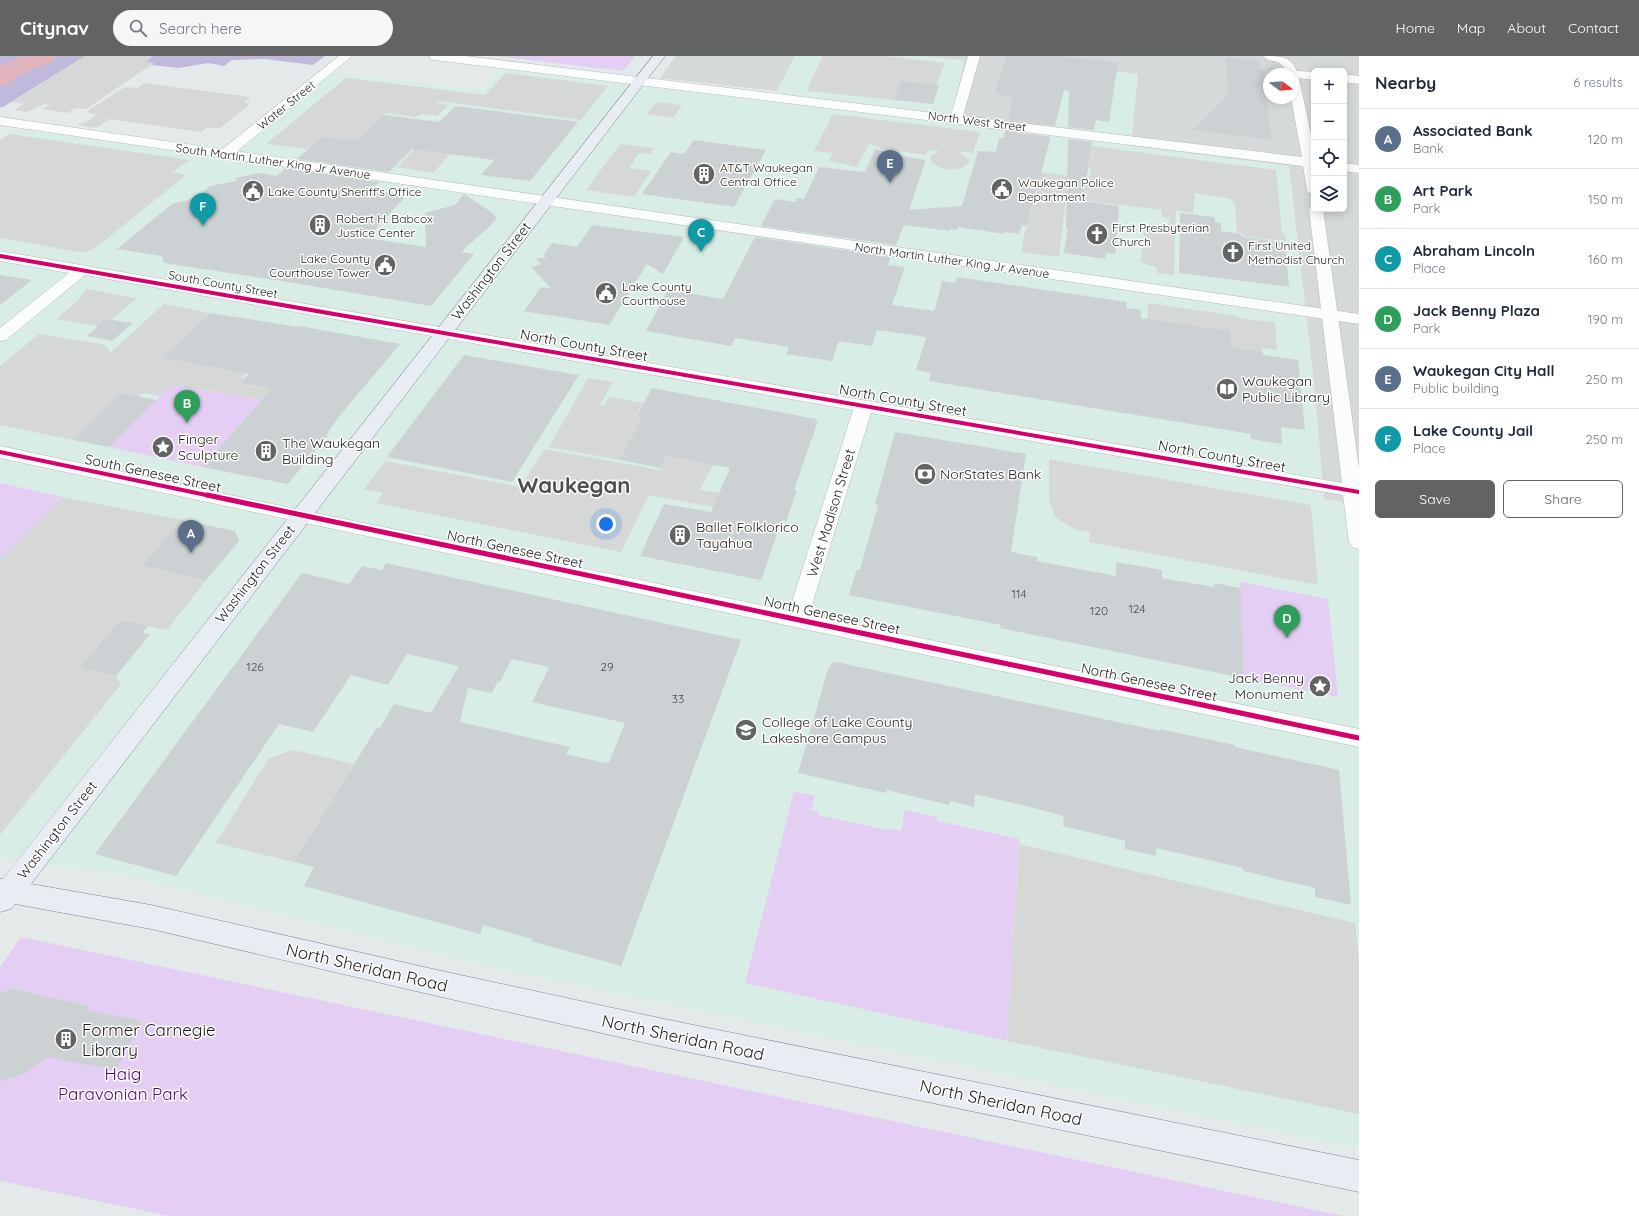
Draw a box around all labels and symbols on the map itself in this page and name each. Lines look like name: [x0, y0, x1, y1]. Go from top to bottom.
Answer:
north arrow: [1263, 68, 1299, 104]
street label: Water Street: [254, 77, 318, 133]
street label: North West Street: [927, 108, 1027, 134]
street label: South Martin Luther King Jr Avenue: [175, 140, 372, 182]
pin: E: [877, 150, 903, 183]
place label: AT&T Waukegan Central Office: [720, 160, 813, 189]
building icon: AT&T Waukegan Central Office: [691, 161, 717, 187]
place label: Waukegan Police Department: [1018, 175, 1114, 204]
public building icon: Waukegan Police Department: [989, 176, 1015, 202]
public building icon: Lake County Sheriff's Office: [240, 178, 266, 204]
place label: Lake County Sheriff's Office: [268, 184, 422, 199]
pin: F: [190, 193, 216, 226]
place label: Robert H. Babcox Justice Center: [336, 211, 433, 240]
building icon: Robert H. Babcox Justice Center: [307, 212, 333, 238]
street label: Washington Street: [447, 218, 535, 324]
pin: C: [688, 219, 714, 252]
place label: First Presbyterian Church: [1112, 220, 1209, 249]
church icon: First Presbyterian Church: [1084, 221, 1110, 247]
place label: First United Methodist Church: [1248, 238, 1345, 267]
street label: North Martin Luther King Jr Avenue: [854, 239, 1050, 281]
church icon: First United Methodist Church: [1220, 239, 1246, 265]
place label: Lake County Courthouse Tower: [269, 251, 370, 280]
public building icon: Lake County Courthouse Tower: [372, 252, 398, 278]
street label: South County Street: [167, 267, 279, 301]
place label: Lake County Courthouse: [622, 279, 692, 308]
public building icon: Lake County Courthouse: [593, 280, 619, 306]
street label: North County Street: [519, 325, 649, 365]
place label: Waukegan Public Library: [1242, 372, 1330, 406]
library icon: Waukegan Public Library: [1214, 376, 1240, 402]
street label: North County Street: [838, 380, 968, 420]
pin: B: [174, 390, 200, 423]
place label: Finger Sculpture: [178, 430, 239, 464]
place icon: Finger Sculpture: [150, 434, 176, 460]
place label: The Waukegan Building: [282, 434, 380, 468]
street label: North County Street: [1157, 436, 1287, 476]
building icon: The Waukegan Building: [253, 438, 279, 464]
street label: West Madison Street: [803, 446, 859, 579]
street label: South Genesee Street: [83, 450, 223, 496]
bank icon: NorStates Bank: [912, 461, 938, 487]
place label: NorStates Bank: [940, 465, 1041, 483]
district label: Waukegan: [518, 471, 630, 499]
your location: [596, 514, 616, 534]
place label: Ballet Folklorico Tayahua: [696, 518, 799, 552]
pin: A: [178, 520, 204, 553]
street label: Washington Street: [211, 521, 299, 627]
building icon: Ballet Folklorico Tayahua: [667, 522, 693, 548]
street label: North Genesee Street: [445, 526, 585, 572]
house number: 114: [1011, 586, 1027, 601]
street label: North Genesee Street: [762, 592, 902, 638]
house number: 124: [1128, 601, 1146, 616]
house number: 120: [1090, 603, 1108, 618]
pin: D: [1274, 605, 1300, 638]
house number: 126: [246, 659, 264, 674]
house number: 29: [600, 659, 614, 674]
street label: North Genesee Street: [1079, 659, 1219, 705]
place label: Jack Benny Monument: [1228, 669, 1304, 703]
place icon: Jack Benny Monument: [1307, 673, 1333, 699]
house number: 33: [672, 691, 684, 706]
place label: College of Lake County Lakeshore Campus: [762, 713, 912, 747]
school or university icon: College of Lake County Lakeshore Campus: [733, 717, 759, 743]
street label: Washington Street: [13, 777, 101, 883]
street label: North Sheridan Road: [284, 938, 450, 996]
street label: North Sheridan Road: [600, 1010, 766, 1064]
place label: Former Carnegie Library: [82, 1019, 216, 1060]
building icon: Former Carnegie Library: [53, 1026, 79, 1052]
park label: Haig Paravonian Park: [58, 1063, 188, 1104]
street label: North Sheridan Road: [918, 1075, 1084, 1129]

